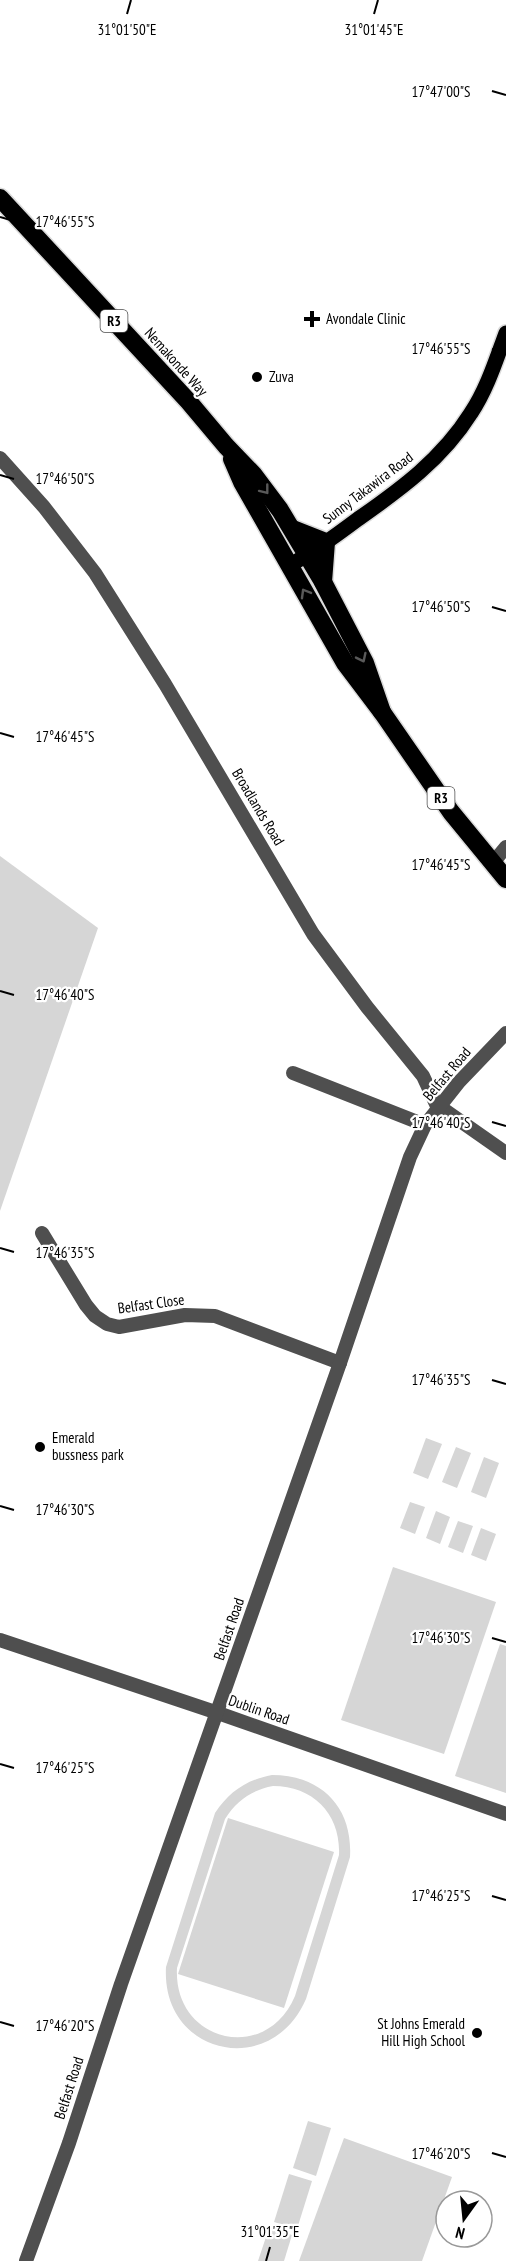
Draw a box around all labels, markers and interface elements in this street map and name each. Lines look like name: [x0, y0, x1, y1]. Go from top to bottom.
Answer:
text: 31°01'50"E: [97, 20, 157, 39]
text: 31°01'45"E: [344, 20, 404, 39]
text: 17°47'00"S: [411, 82, 471, 101]
text: 17°46'55"S: [35, 212, 95, 231]
place label: Avondale Clinic: [326, 309, 406, 328]
road number: R3: [100, 310, 128, 332]
marker: Avondale Clinic: [303, 310, 321, 328]
street label: Nemakonde Way: [141, 323, 212, 400]
text: 17°46'55"S: [411, 339, 471, 358]
place label: Zuva: [269, 367, 294, 386]
marker: Zuva: [250, 370, 264, 384]
street label: Sunny Takawira Road: [319, 447, 417, 528]
text: 17°46'50"S: [35, 469, 95, 488]
one-way arrow: [258, 483, 269, 494]
one-way arrow: [301, 588, 312, 599]
text: 17°46'50"S: [411, 597, 471, 616]
one-way arrow: [354, 652, 366, 663]
text: 17°46'45"S: [35, 727, 95, 746]
street label: Broadlands Road: [228, 765, 289, 849]
road number: R3: [428, 787, 454, 809]
text: 17°46'45"S: [411, 855, 471, 874]
text: 17°46'40"S: [35, 985, 95, 1004]
street label: Belfast Road: [419, 1043, 475, 1105]
text: 17°46'40"S: [411, 1113, 471, 1132]
text: 17°46'35"S: [35, 1243, 95, 1262]
street label: Belfast Close: [116, 1289, 185, 1318]
text: 17°46'35"S: [411, 1370, 471, 1389]
place label: Emerald bussness park: [52, 1428, 124, 1464]
marker: Emerald bussness park: [33, 1440, 47, 1454]
text: 17°46'30"S: [35, 1500, 95, 1519]
street label: Belfast Road: [209, 1595, 248, 1662]
text: 17°46'30"S: [411, 1628, 471, 1647]
street label: Dublin Road: [226, 1690, 292, 1729]
text: 17°46'25"S: [35, 1758, 95, 1777]
text: 17°46'25"S: [411, 1886, 471, 1905]
place label: St Johns Emerald Hill High School: [377, 2014, 465, 2050]
text: 17°46'20"S: [35, 2016, 95, 2035]
marker: St Johns Emerald Hill High School: [470, 2026, 484, 2040]
street label: Belfast Road: [50, 2054, 88, 2121]
text: 17°46'20"S: [411, 2144, 471, 2163]
north arrow: [434, 2189, 494, 2249]
text: 31°01'35"E: [240, 2222, 300, 2241]
text: N: [453, 2223, 467, 2244]

